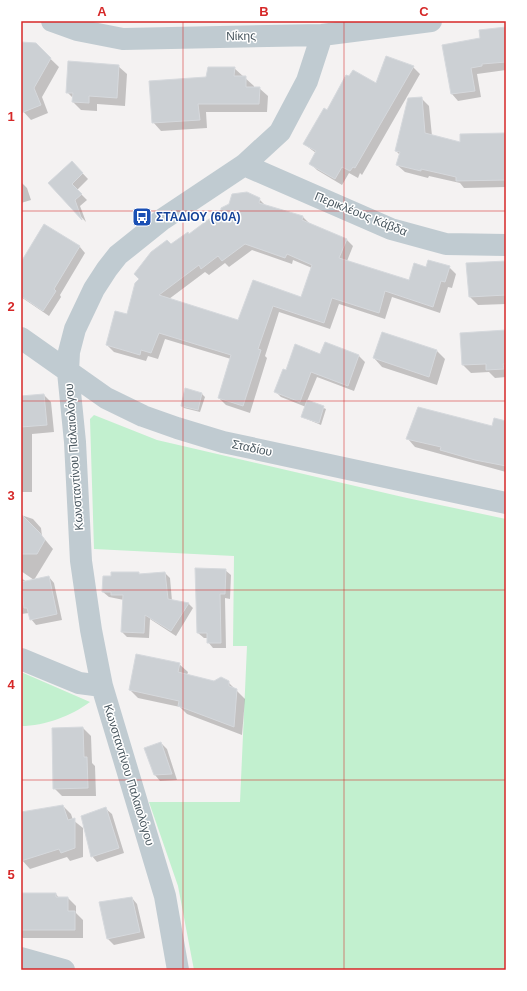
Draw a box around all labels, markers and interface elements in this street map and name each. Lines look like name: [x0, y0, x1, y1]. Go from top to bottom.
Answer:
text: A: [97, 4, 107, 19]
text: B: [259, 4, 269, 19]
text: C: [419, 4, 429, 19]
street label: Νίκης: [226, 29, 256, 43]
text: 1: [7, 109, 15, 124]
street label: Περικλέους Κάβδα: [313, 189, 409, 239]
bus stop icon: ΣΤΑΔΙΟΥ (60A): [131, 206, 153, 228]
place label: ΣΤΑΔΙΟΥ (60A): [156, 210, 241, 224]
text: 2: [7, 299, 15, 314]
street label: Κωνσταντίνου Παλαιολόγου: [62, 383, 86, 531]
street label: Σταδίου: [231, 437, 273, 459]
text: 3: [7, 488, 15, 503]
text: 4: [7, 677, 15, 692]
street label: Κωνσταντίνου Παλαιολόγου: [101, 703, 157, 847]
text: 5: [7, 867, 15, 882]

